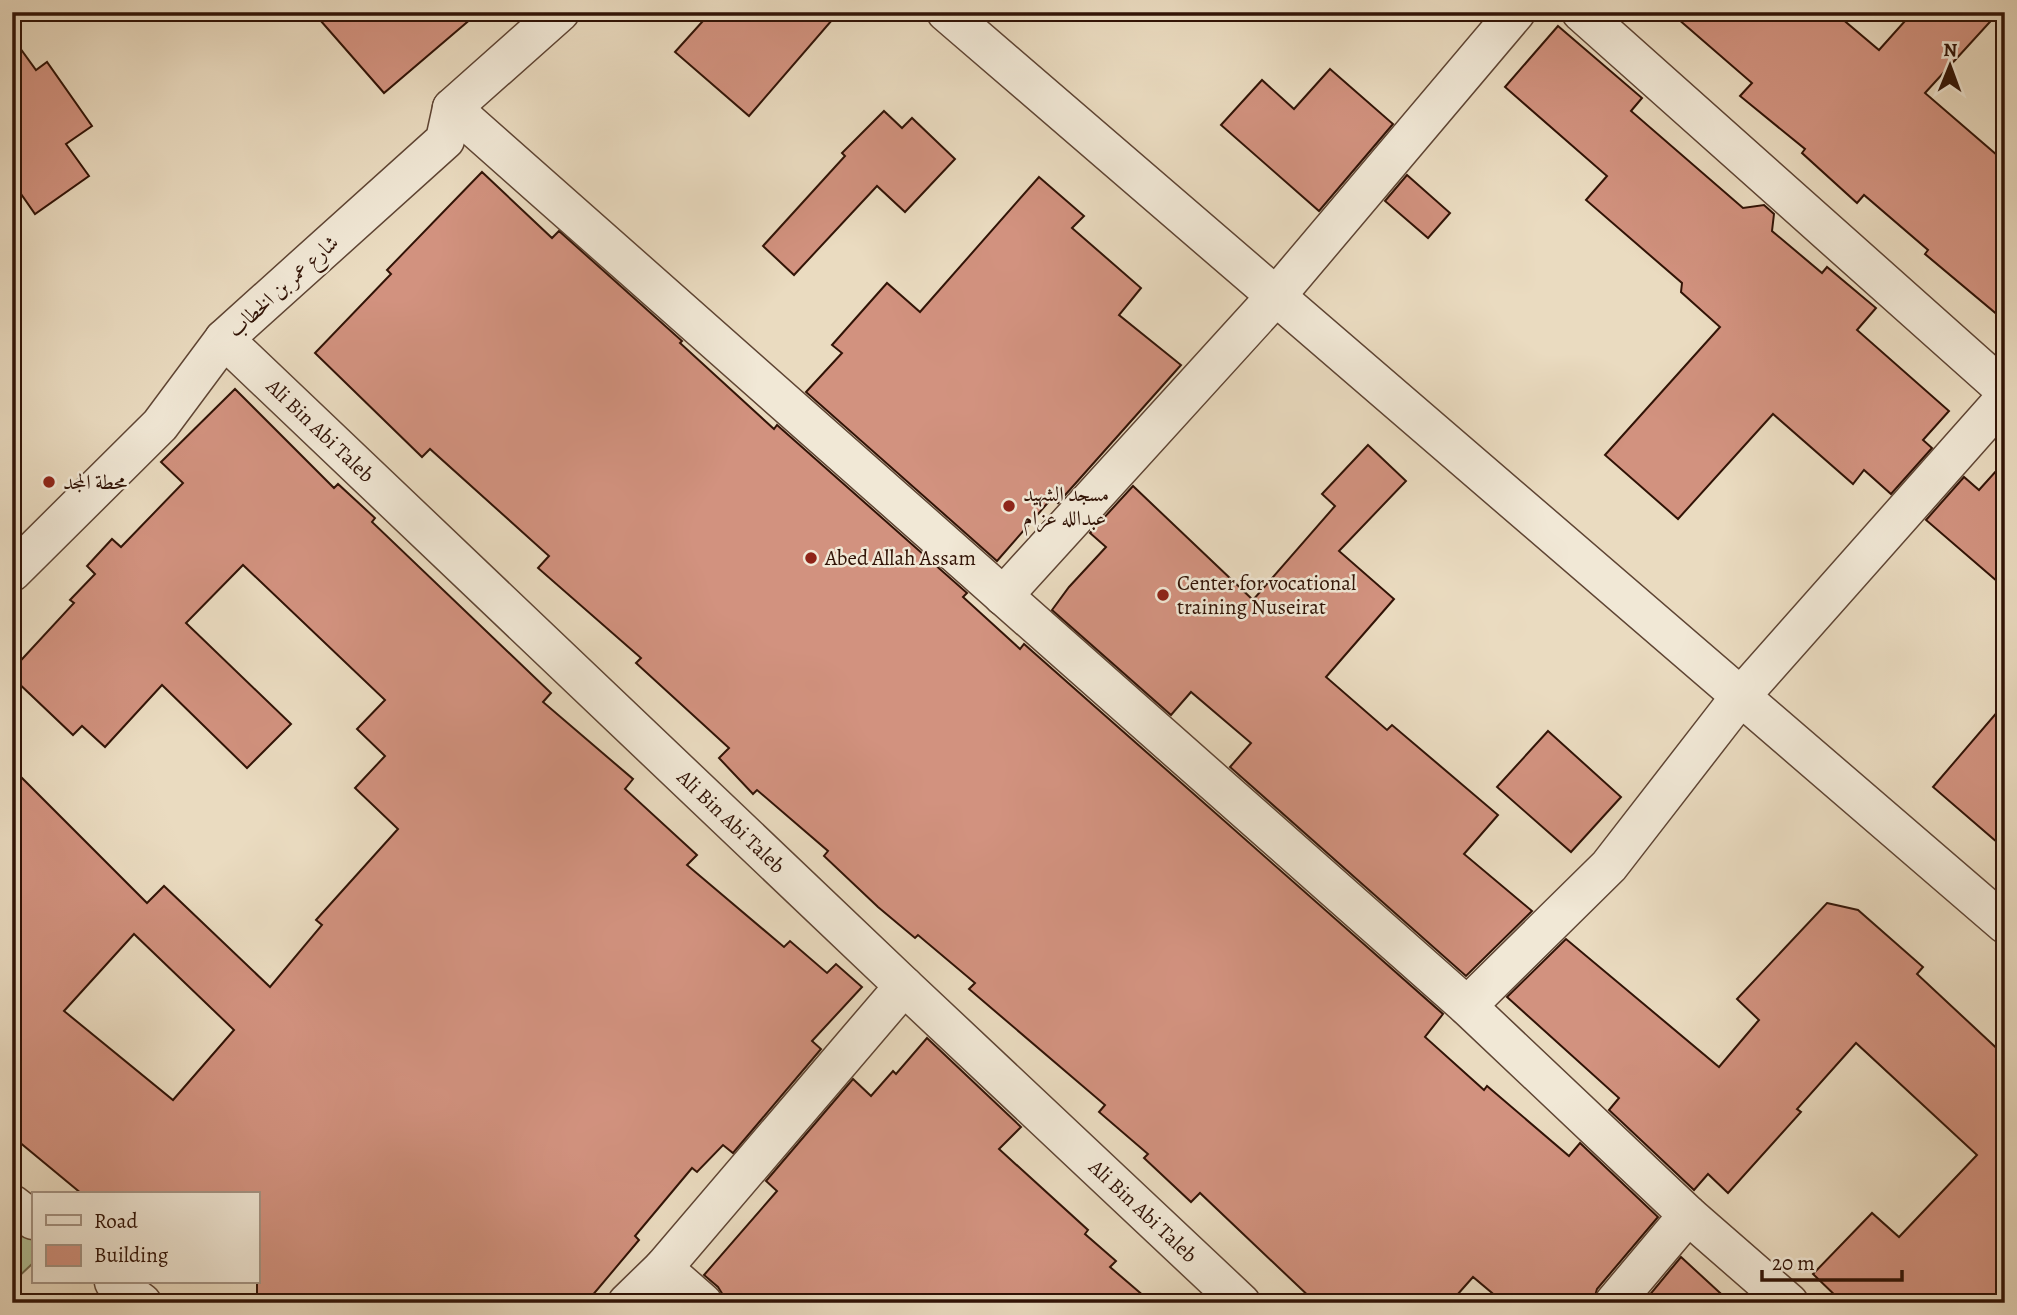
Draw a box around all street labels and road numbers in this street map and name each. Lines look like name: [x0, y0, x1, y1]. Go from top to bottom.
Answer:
street label: شارع عمر بن الخطاب: [222, 229, 347, 346]
street label: Ali Bin Abi Taleb: [260, 372, 380, 489]
street label: Ali Bin Abi Taleb: [670, 763, 791, 880]
street label: Ali Bin Abi Taleb: [1082, 1152, 1203, 1269]

